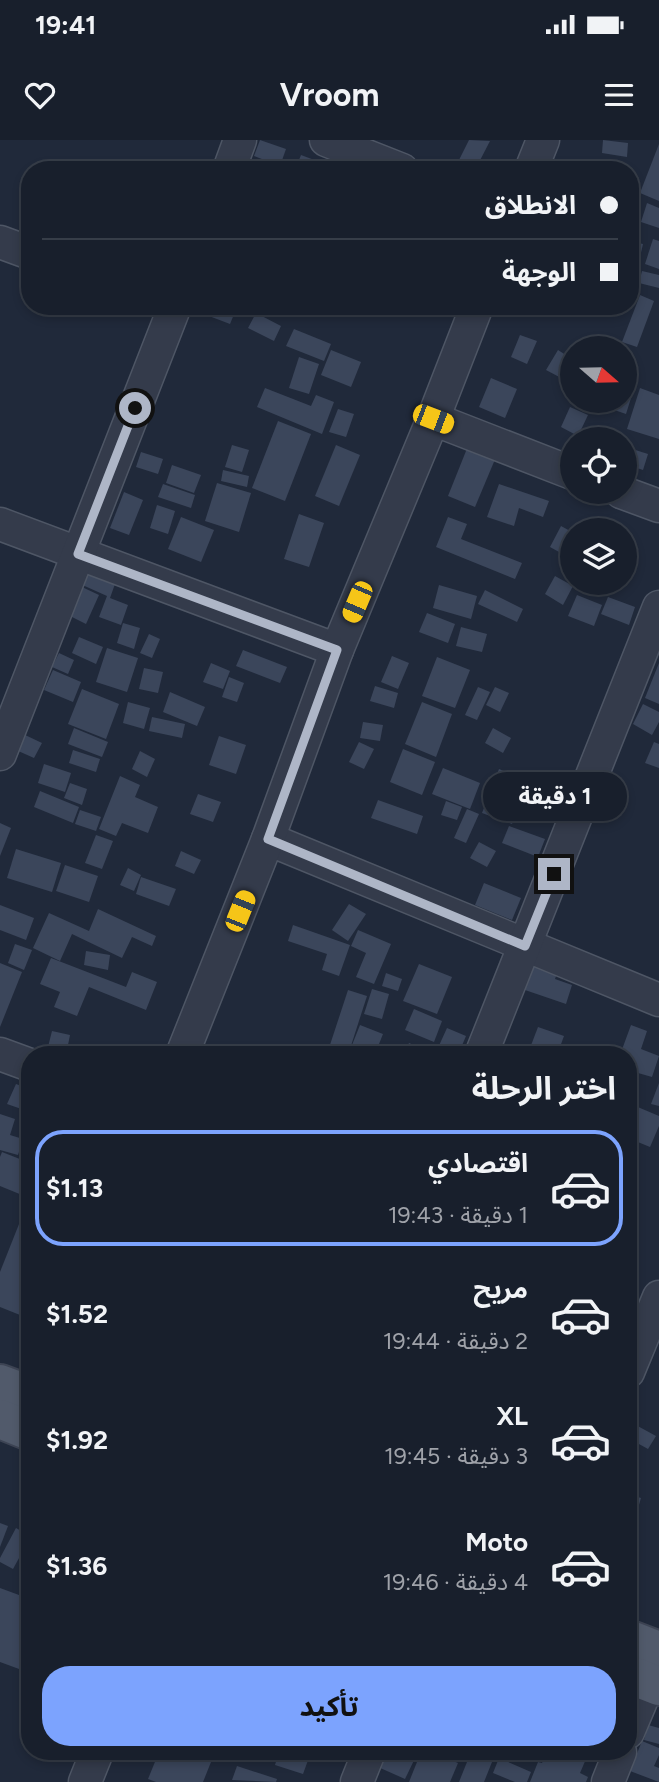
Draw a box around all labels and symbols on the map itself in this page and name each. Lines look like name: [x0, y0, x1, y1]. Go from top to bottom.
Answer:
north arrow: [560, 336, 637, 413]
route start: [119, 392, 151, 424]
car: [410, 402, 457, 436]
car: [340, 579, 375, 625]
callout: 1 دقيقة: [482, 772, 626, 822]
route end: [538, 858, 570, 890]
car: [223, 888, 258, 934]

